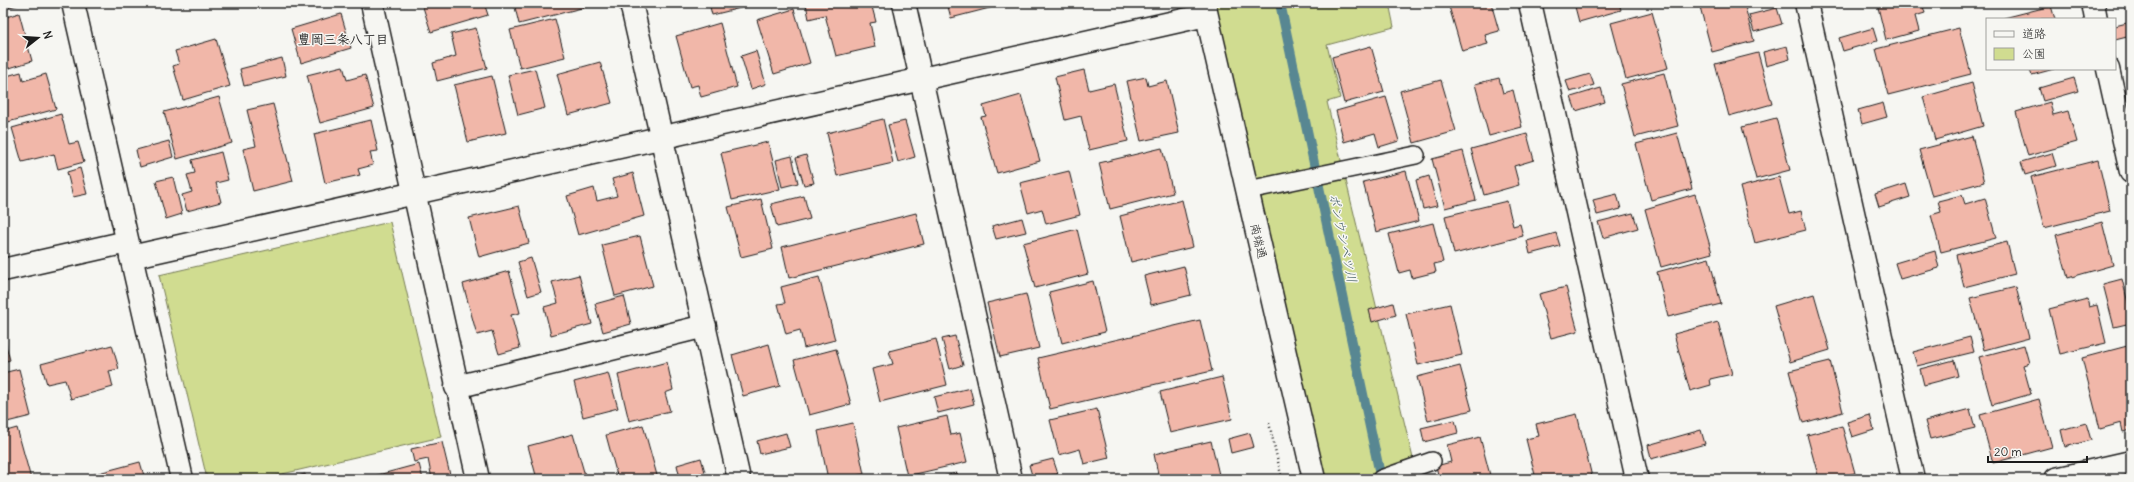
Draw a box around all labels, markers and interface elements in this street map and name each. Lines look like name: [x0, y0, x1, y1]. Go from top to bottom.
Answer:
north arrow: [18, 18, 58, 58]
legend: [1986, 18, 2116, 70]
text: 道路: [2022, 26, 2046, 41]
text: N: [40, 29, 55, 41]
district label: 豊岡三条八丁目: [297, 31, 389, 48]
text: 公園: [2022, 46, 2046, 61]
water label: ポンウシベツ川: [1325, 192, 1361, 284]
street label: 南端通: [1248, 222, 1270, 260]
scale bar: [1988, 438, 2087, 464]
text: 20 m: [1994, 444, 2022, 459]

